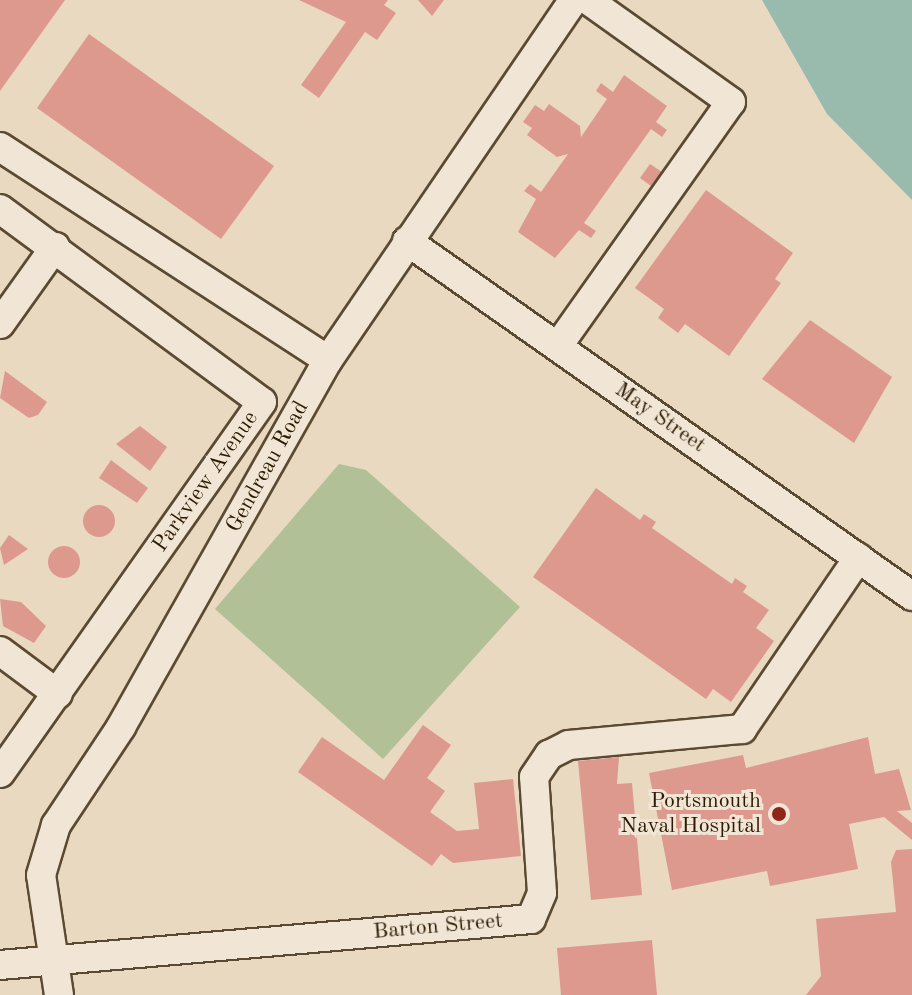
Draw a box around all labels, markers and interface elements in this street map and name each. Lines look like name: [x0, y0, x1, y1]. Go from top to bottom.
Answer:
street label: May Street: [609, 377, 711, 459]
street label: Gendreau Road: [221, 397, 315, 537]
street label: Parkview Avenue: [148, 406, 264, 558]
place label: Portsmouth Naval Hospital: [620, 788, 761, 840]
marker: Portsmouth Naval Hospital: [768, 803, 790, 825]
street label: Barton Street: [372, 908, 504, 946]

